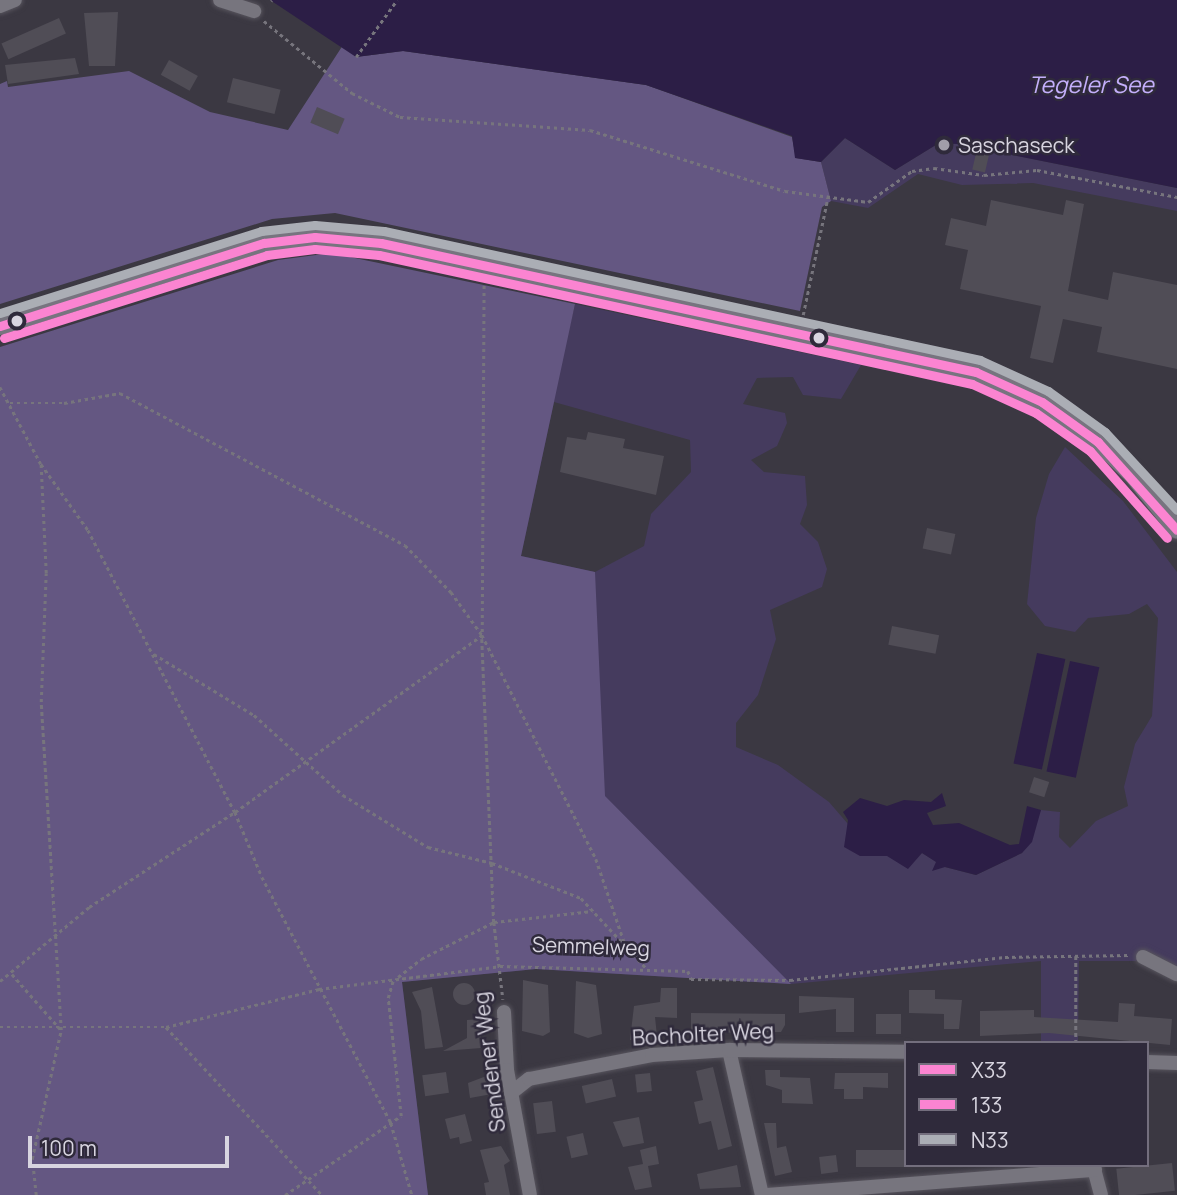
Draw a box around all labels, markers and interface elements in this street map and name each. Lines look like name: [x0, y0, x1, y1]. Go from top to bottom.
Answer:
water label: Tegeler See: [1028, 70, 1154, 98]
place label: Saschaseck: [958, 132, 1075, 158]
marker: Saschaseck: [936, 137, 952, 153]
unlabelled marker: [10, 314, 24, 328]
unlabelled marker: [812, 331, 826, 345]
street label: Semmelweg: [532, 931, 650, 961]
street label: Sendener Weg: [468, 990, 510, 1134]
street label: Bocholter Weg: [632, 1018, 774, 1050]
legend: [904, 1041, 1149, 1167]
text: X33: [971, 1056, 1007, 1084]
text: 133: [971, 1091, 1002, 1119]
scale bar: [32, 1122, 233, 1166]
text: N33: [971, 1126, 1009, 1154]
text: 100 m: [41, 1134, 97, 1162]

